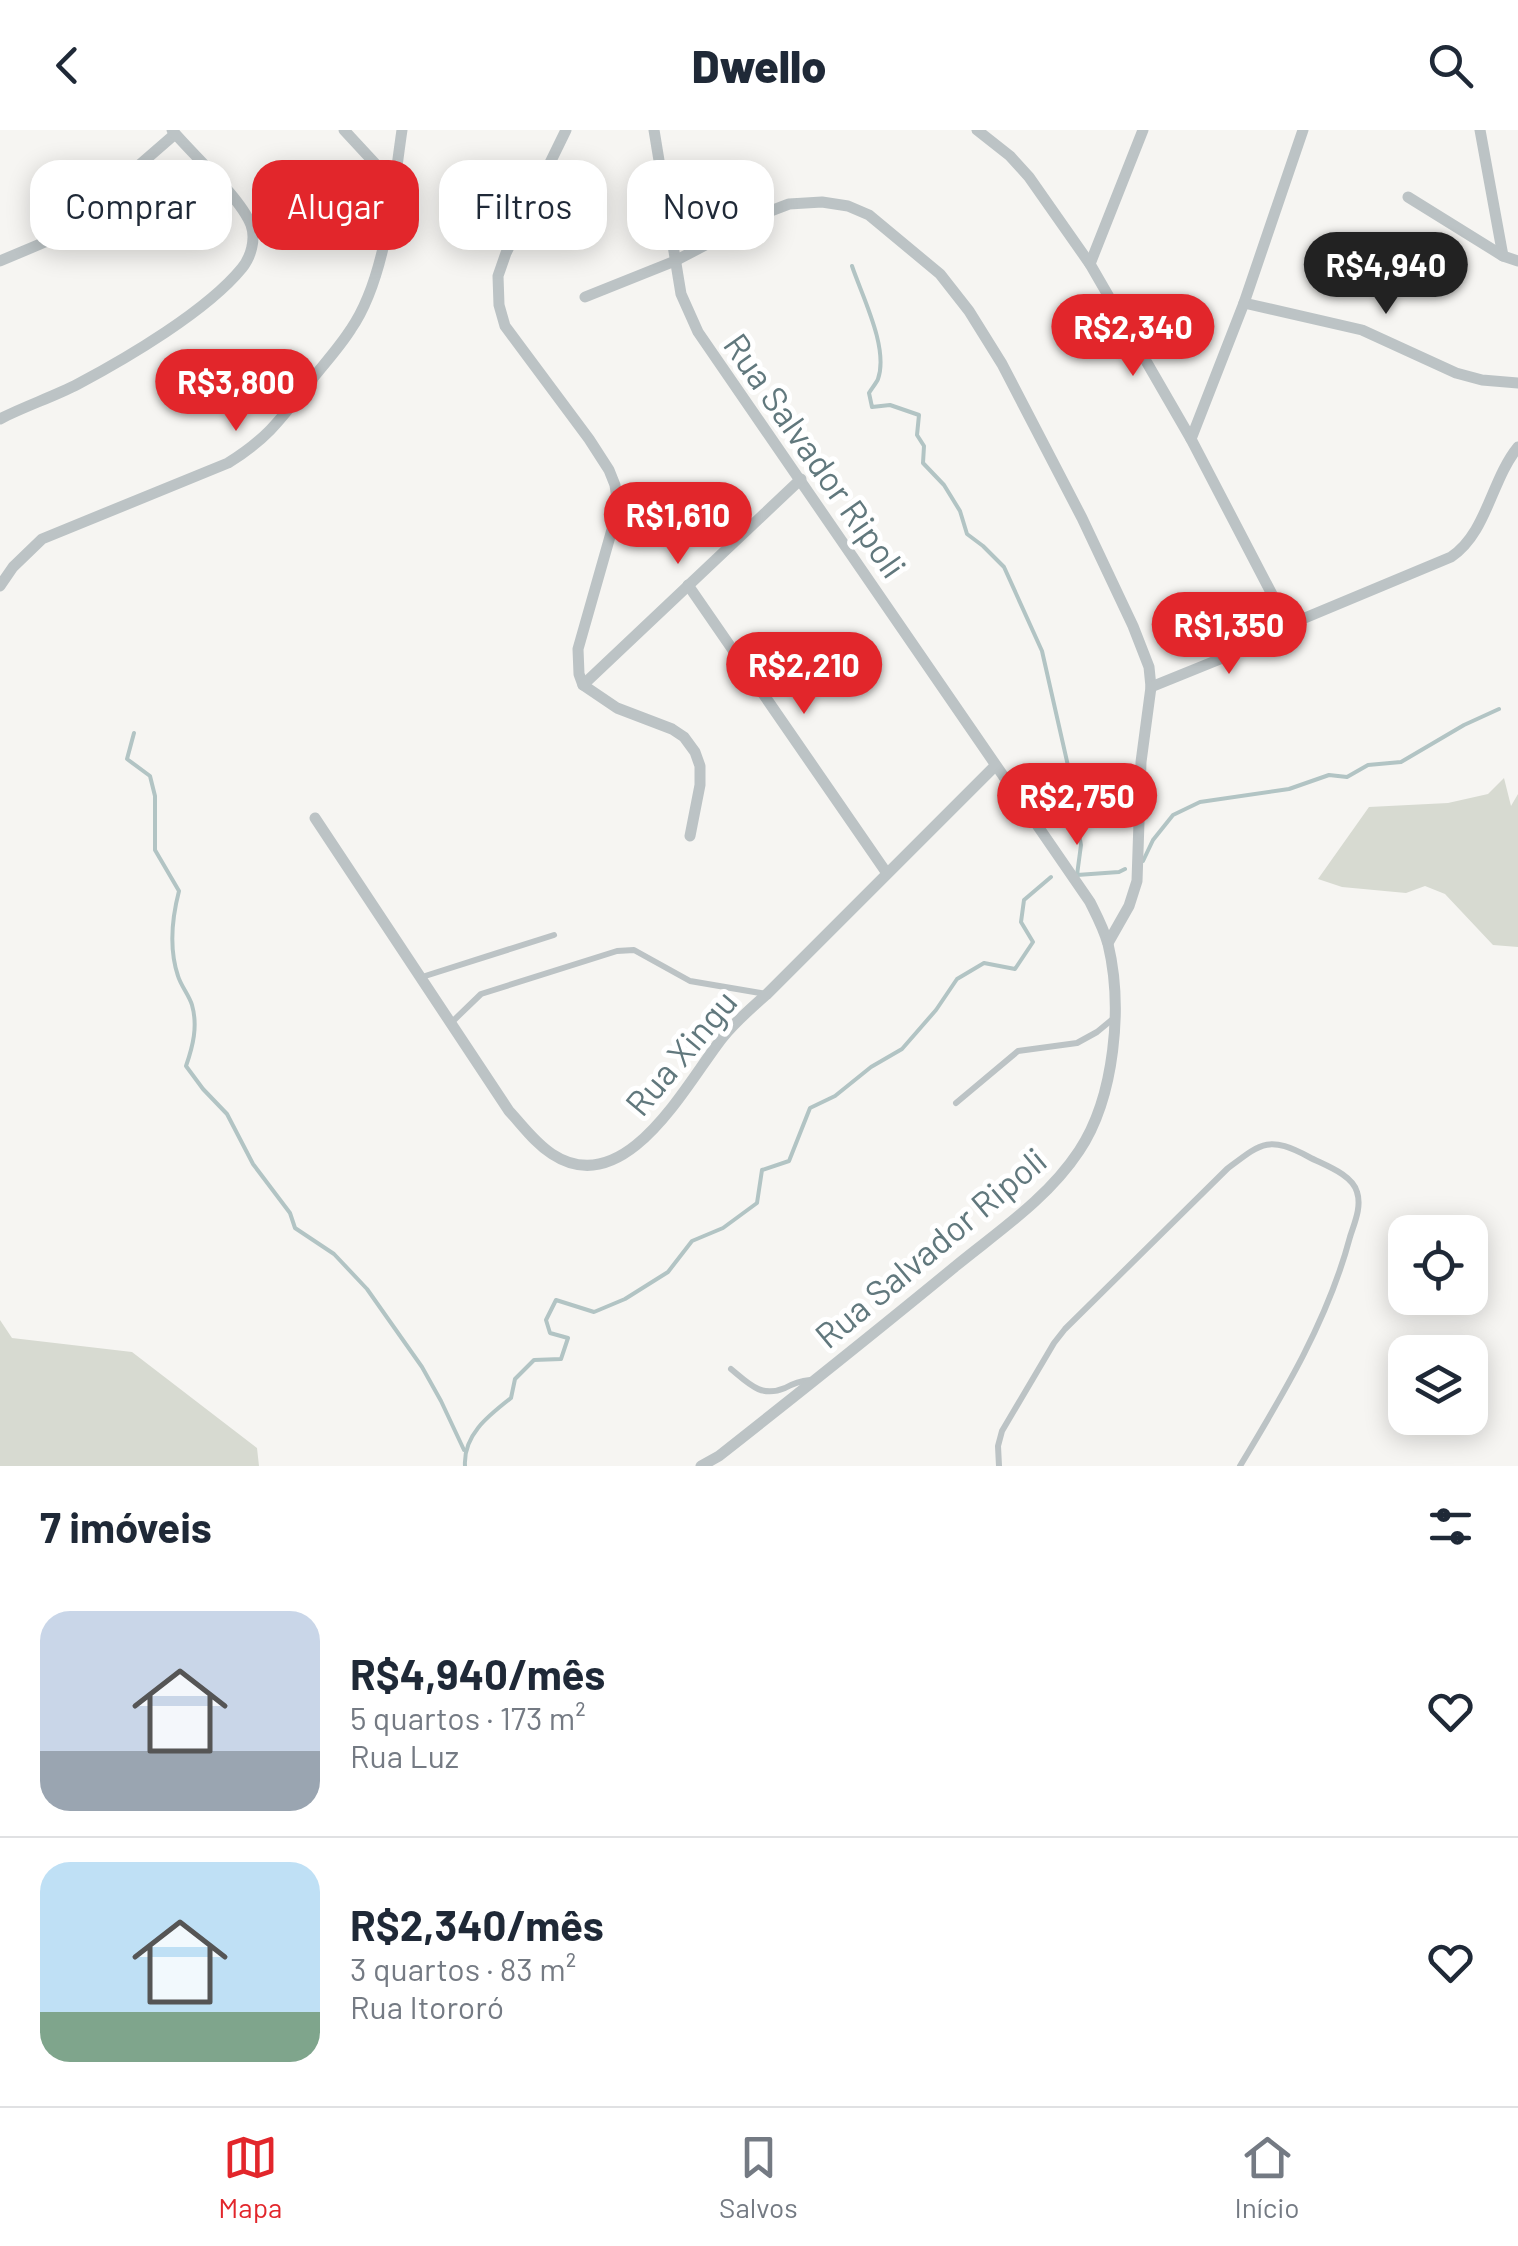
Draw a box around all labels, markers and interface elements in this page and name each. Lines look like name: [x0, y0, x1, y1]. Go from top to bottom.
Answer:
icon: back: [40, 38, 95, 93]
text: Dwello: [692, 38, 826, 92]
icon: search: [1423, 38, 1478, 93]
chip: Comprar: [30, 160, 232, 250]
chip: Alugar: [252, 160, 419, 250]
chip: Filtros: [439, 160, 607, 250]
chip: Novo: [627, 160, 774, 250]
pin: R$4,940: [1294, 232, 1478, 317]
text: R$4,940: [1326, 245, 1446, 283]
pin: R$2,340: [1041, 294, 1225, 379]
text: R$2,340: [1073, 307, 1193, 345]
street label: Rua Salvador Ripoli: [716, 325, 916, 585]
pin: R$3,800: [144, 349, 328, 434]
text: R$3,800: [177, 362, 295, 400]
pin: R$1,610: [586, 482, 770, 567]
text: R$1,610: [626, 495, 730, 533]
pin: R$1,350: [1137, 592, 1321, 677]
text: R$1,350: [1174, 605, 1284, 643]
pin: R$2,210: [712, 632, 896, 717]
text: R$2,210: [748, 645, 860, 683]
pin: R$2,750: [985, 763, 1169, 848]
text: R$2,750: [1019, 776, 1135, 814]
street label: Rua Xingu: [615, 981, 745, 1123]
street label: Rua Salvador Ripoli: [806, 1138, 1054, 1356]
map controls: [1388, 1215, 1488, 1435]
button: locate: [1388, 1215, 1488, 1315]
button: layers: [1388, 1335, 1488, 1435]
icon: filters: [1423, 1499, 1478, 1554]
text: 7 imóveis: [40, 1501, 212, 1551]
text: R$4,940/mês: [350, 1648, 605, 1698]
icon: home: [120, 1651, 240, 1771]
icon: heart: [1423, 1684, 1478, 1739]
text: 5 quartos · 173 m²: [350, 1698, 586, 1736]
text: Rua Luz: [350, 1736, 459, 1774]
text: R$2,340/mês: [350, 1899, 604, 1949]
icon: home: [120, 1902, 240, 2022]
icon: heart: [1423, 1935, 1478, 1990]
text: 3 quartos · 83 m²: [350, 1949, 576, 1987]
text: Rua Itororó: [350, 1987, 504, 2025]
tab: Mapa: [218, 2130, 282, 2224]
tab: Salvos: [719, 2130, 798, 2224]
tab: Início: [1234, 2130, 1300, 2224]

